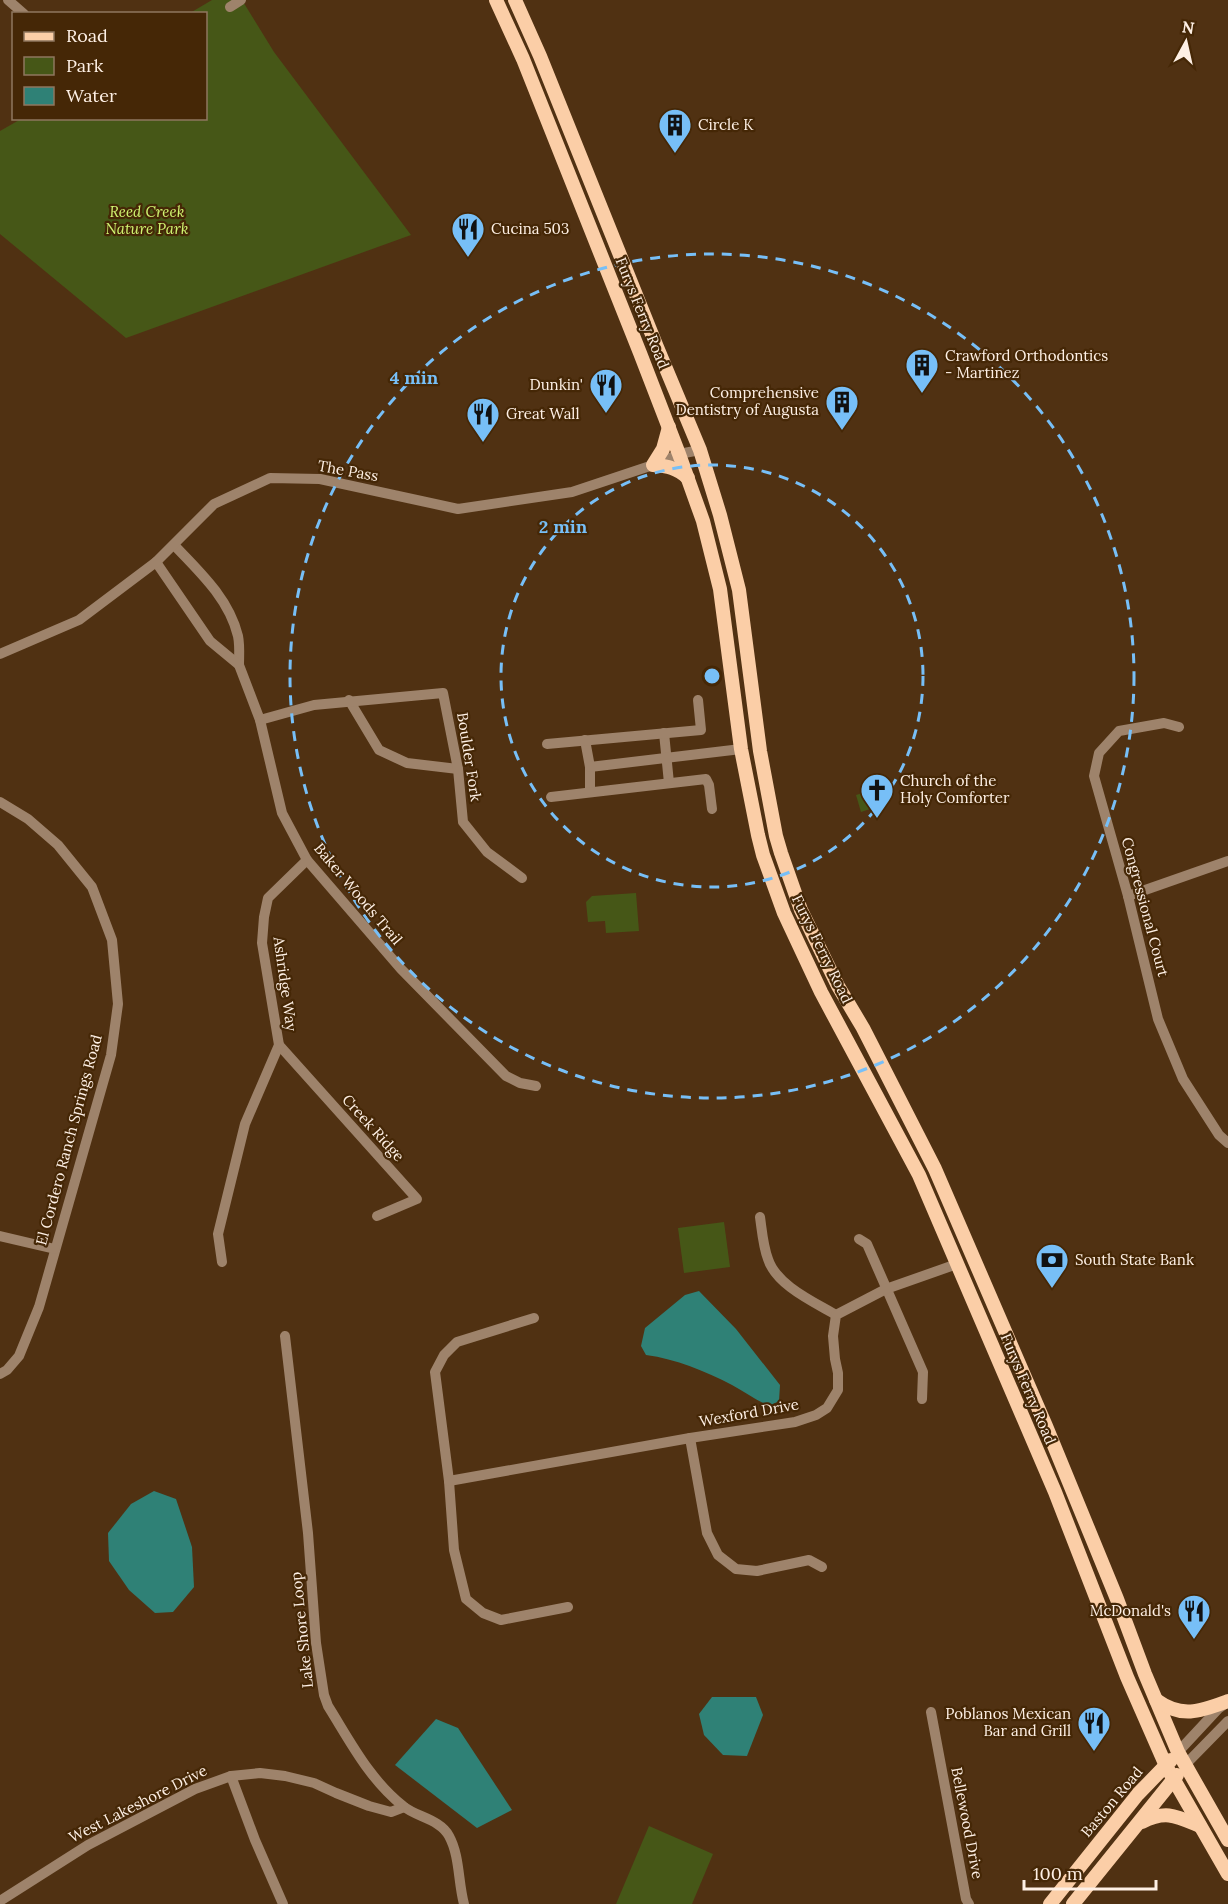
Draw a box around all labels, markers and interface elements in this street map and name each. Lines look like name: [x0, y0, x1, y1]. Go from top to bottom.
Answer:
legend: [12, 12, 207, 120]
north arrow: [1156, 12, 1216, 72]
text: N: [1181, 16, 1196, 38]
text: Road: [66, 24, 108, 47]
text: Park: [66, 54, 104, 77]
text: Water: [66, 84, 117, 107]
building icon: Circle K: [657, 107, 693, 154]
place label: Circle K: [698, 115, 754, 134]
park label: Reed Creek Nature Park: [106, 202, 189, 238]
restaurant icon: Cucina 503: [450, 211, 486, 258]
place label: Cucina 503: [491, 219, 569, 238]
street label: Furys Ferry Road: [611, 254, 674, 371]
place label: Crawford Orthodontics - Martinez: [945, 346, 1108, 382]
building icon: Crawford Orthodontics - Martinez: [904, 347, 940, 394]
text: 4 min: [390, 366, 439, 389]
restaurant icon: Dunkin': [588, 367, 624, 414]
place label: Dunkin': [529, 375, 583, 394]
place label: Comprehensive Dentistry of Augusta: [676, 383, 819, 419]
building icon: Comprehensive Dentistry of Augusta: [824, 384, 860, 431]
restaurant icon: Great Wall: [465, 396, 501, 443]
place label: Great Wall: [506, 404, 580, 423]
street label: The Pass: [316, 456, 380, 485]
text: 2 min: [539, 515, 588, 538]
centre of rings: [702, 666, 722, 686]
street label: Boulder Fork: [453, 711, 486, 803]
place label: Church of the Holy Comforter: [900, 771, 1010, 807]
church icon: Church of the Holy Comforter: [859, 772, 895, 819]
street label: Congressional Court: [1118, 835, 1173, 979]
street label: Baker Woods Trail: [310, 839, 407, 948]
street label: Furys Ferry Road: [788, 891, 857, 1006]
street label: Ashridge Way: [269, 935, 302, 1032]
street label: El Cordero Ranch Springs Road: [31, 1032, 106, 1247]
street label: Creek Ridge: [338, 1090, 409, 1165]
bank icon: South State Bank: [1034, 1242, 1070, 1289]
place label: South State Bank: [1075, 1250, 1194, 1269]
street label: Furys Ferry Road: [997, 1330, 1060, 1447]
street label: Wexford Drive: [698, 1394, 800, 1431]
street label: Lake Shore Loop: [286, 1571, 317, 1689]
restaurant icon: McDonald's: [1176, 1593, 1212, 1640]
place label: McDonald's: [1090, 1601, 1171, 1620]
place label: Poblanos Mexican Bar and Grill: [945, 1704, 1071, 1740]
restaurant icon: Poblanos Mexican Bar and Grill: [1076, 1705, 1112, 1752]
street label: West Lakeshore Drive: [65, 1760, 210, 1847]
street label: Baston Road: [1077, 1762, 1147, 1841]
street label: Bellewood Drive: [947, 1765, 988, 1880]
scale bar: [1024, 1853, 1156, 1891]
text: 100 m: [1033, 1862, 1083, 1885]

